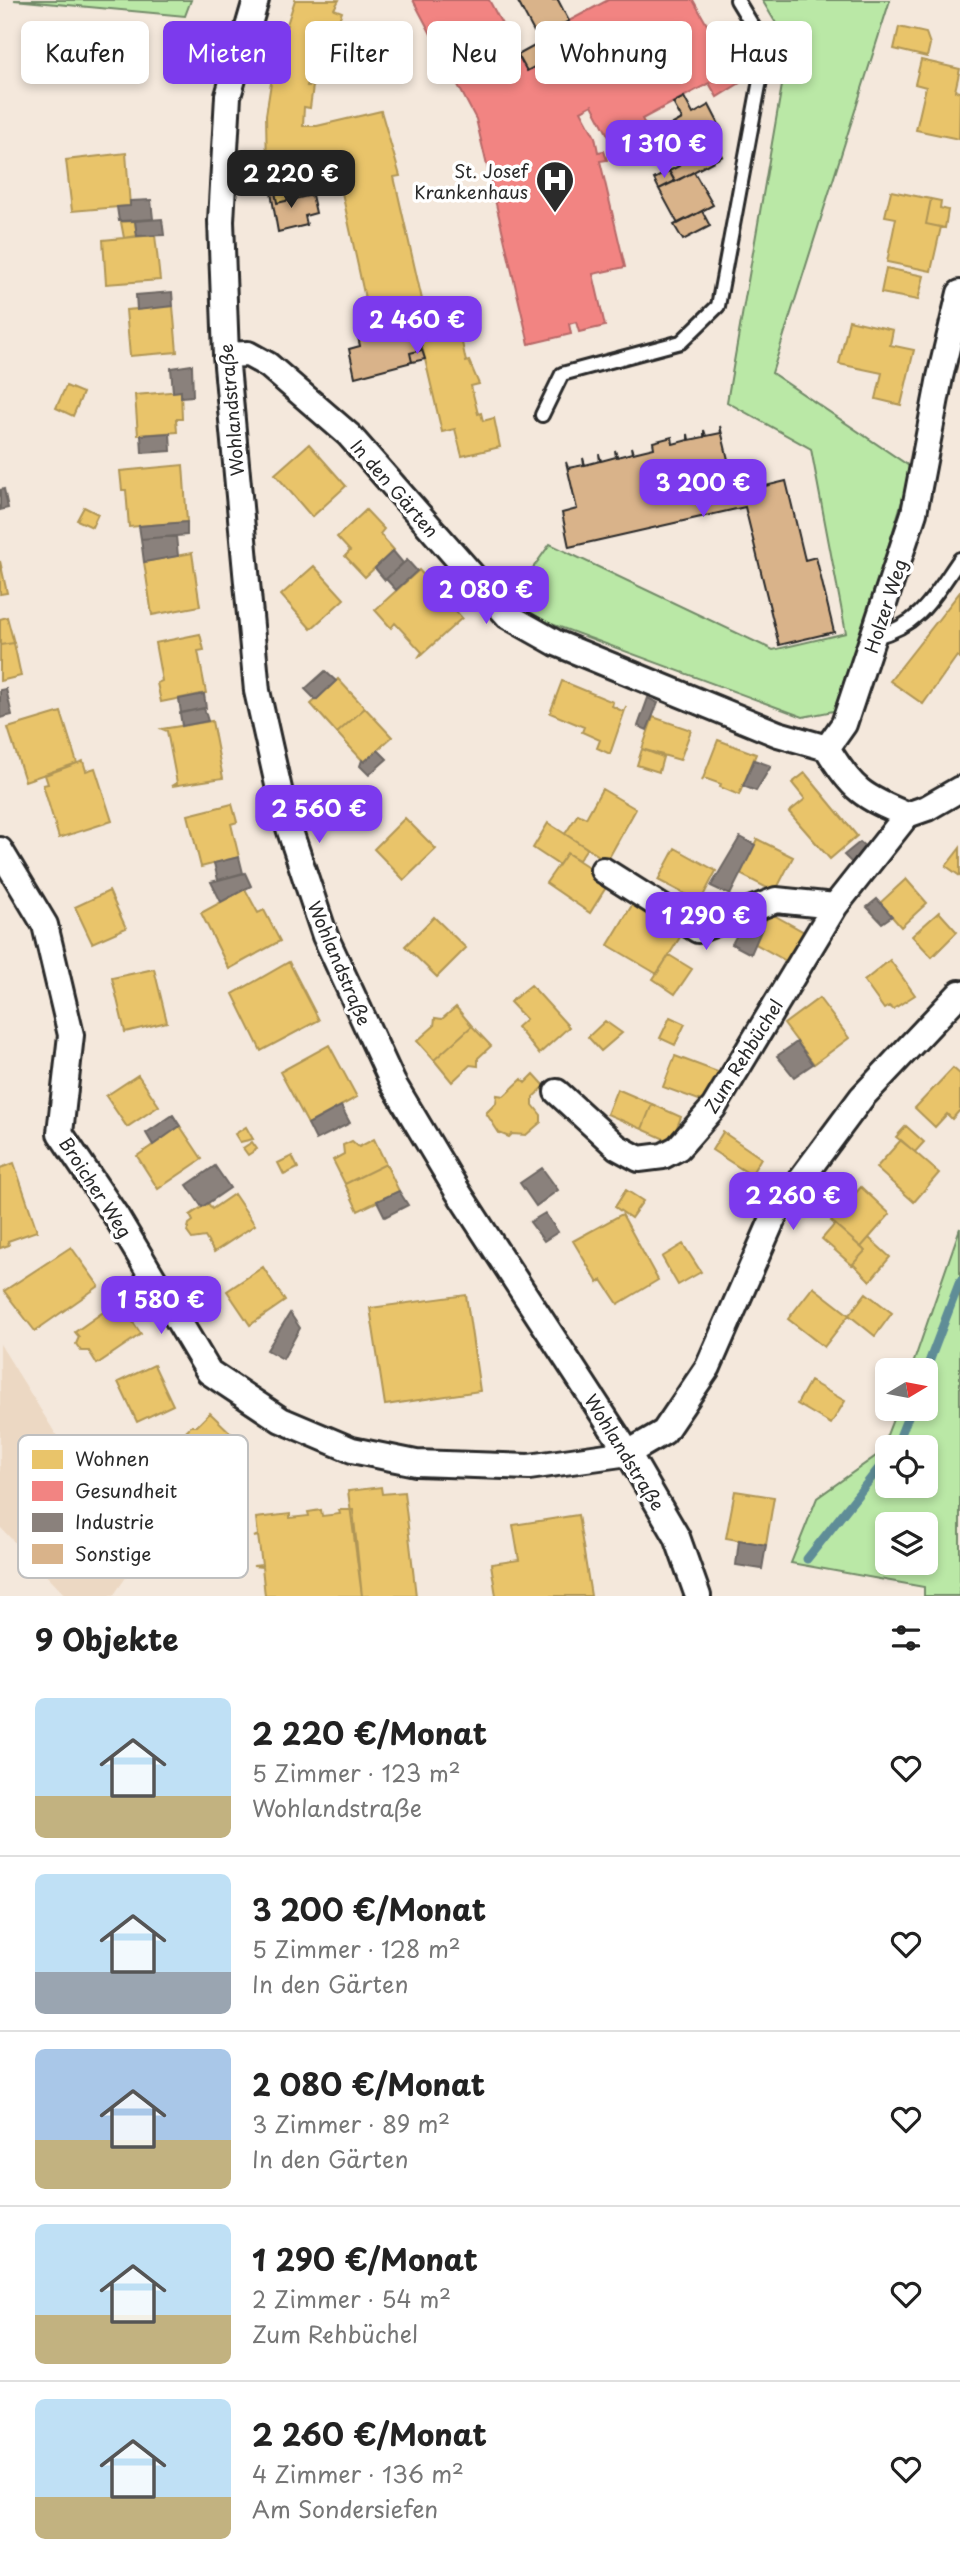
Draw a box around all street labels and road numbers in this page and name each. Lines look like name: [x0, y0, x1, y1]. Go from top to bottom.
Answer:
street label: Wohlandstraße: [212, 343, 250, 477]
street label: In den Gärten: [345, 433, 445, 543]
street label: Holzer Weg: [857, 555, 913, 657]
street label: Wohlandstraße: [302, 897, 378, 1029]
street label: Zum Rehbüchel: [697, 994, 789, 1118]
street label: Broicher Weg: [53, 1131, 139, 1243]
street label: Wohlandstraße: [578, 1388, 672, 1516]

